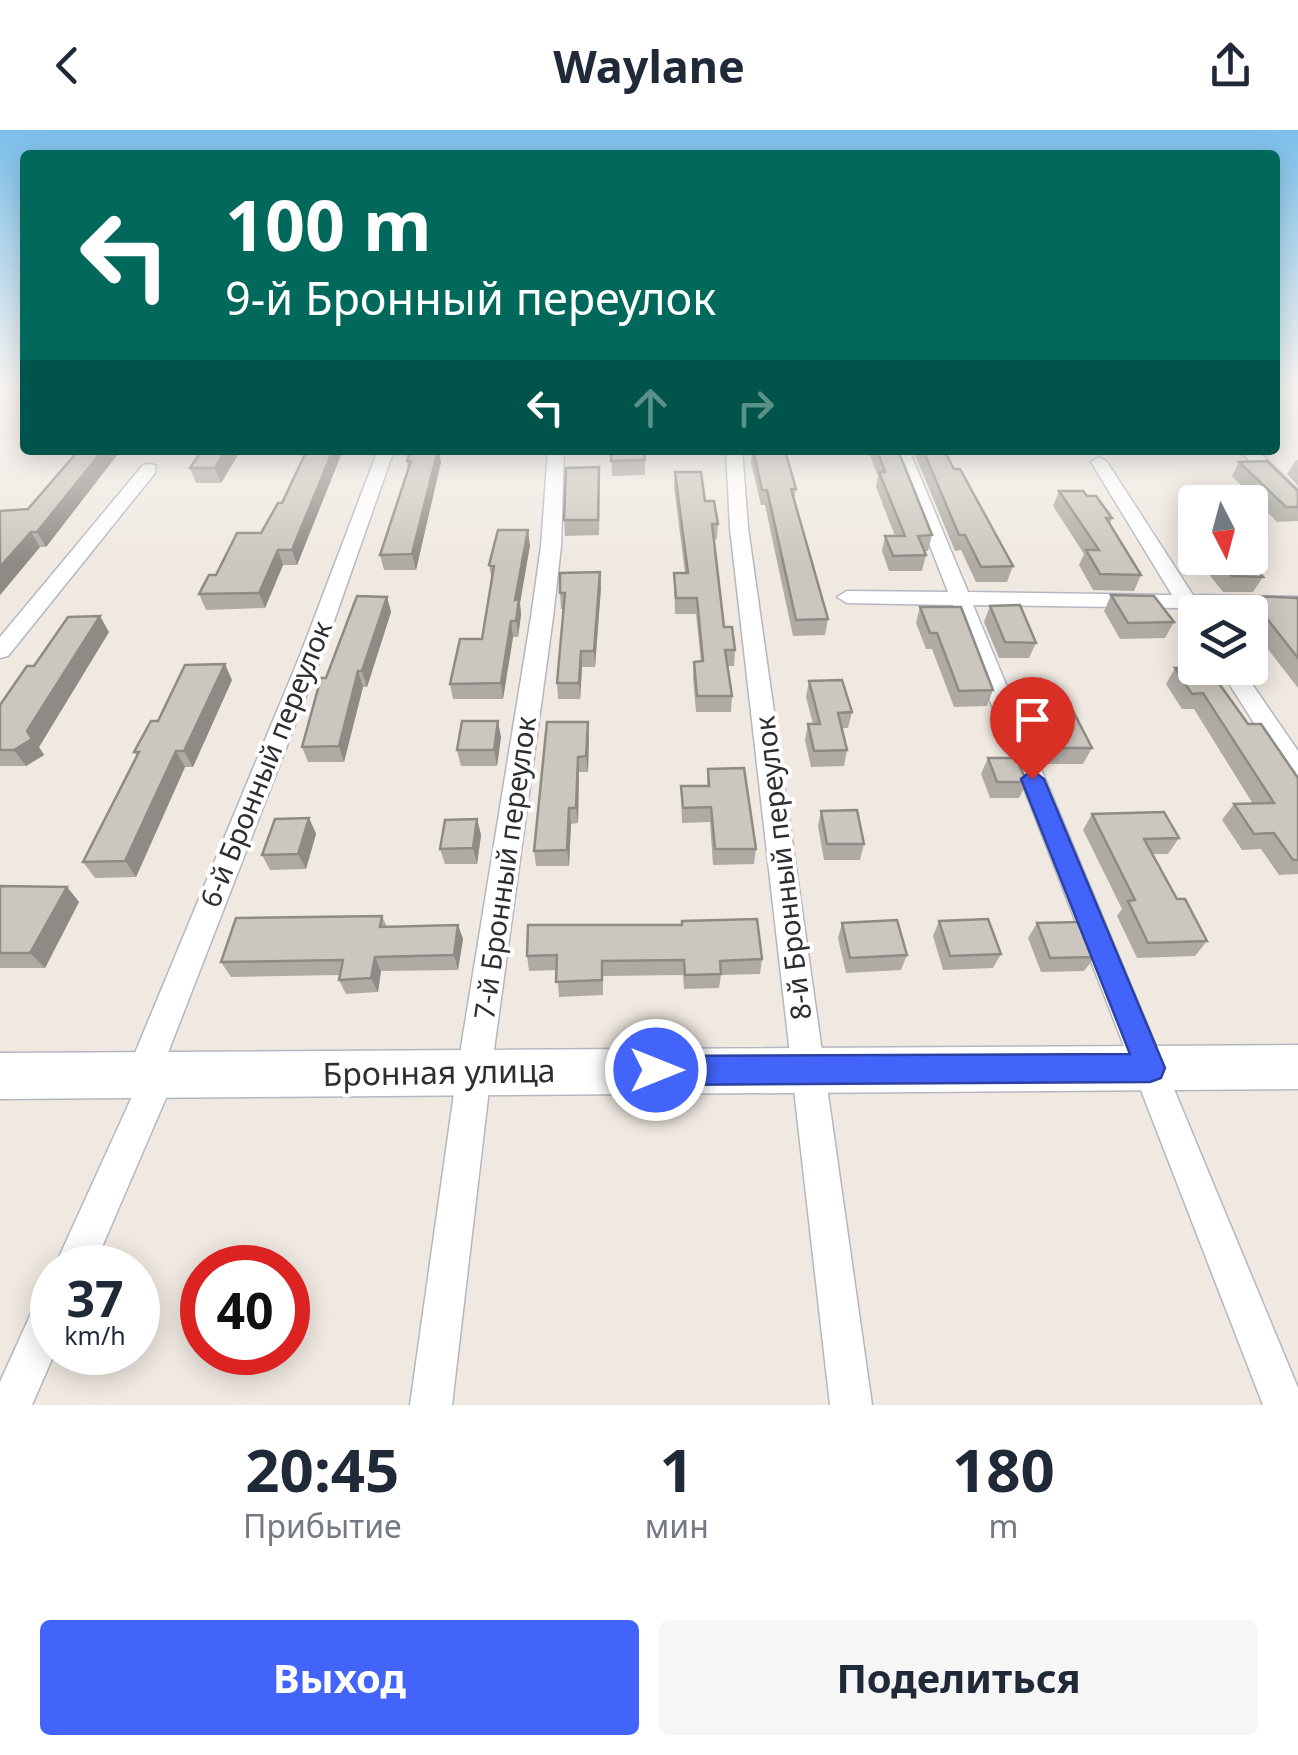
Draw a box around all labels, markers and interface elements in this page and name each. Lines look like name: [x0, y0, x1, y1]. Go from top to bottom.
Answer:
text: Waylane: [553, 35, 745, 96]
icon: back: [40, 38, 95, 93]
icon: share: [1203, 38, 1258, 93]
text: 100 m: [225, 176, 432, 272]
icon: left: [60, 190, 190, 320]
text: 9-й Бронный переулок: [225, 267, 716, 328]
icon: left: [518, 380, 573, 435]
icon: ahead: [623, 380, 678, 435]
icon: right: [728, 380, 783, 435]
north arrow: [1178, 485, 1268, 575]
map controls: [1178, 485, 1268, 685]
button: layers: [1178, 595, 1268, 685]
street label: 6-й Бронный переулок: [190, 615, 340, 912]
pin: [990, 677, 1075, 780]
icon: arrive: [1005, 692, 1060, 747]
street label: 7-й Бронный переулок: [464, 714, 544, 1022]
street label: 8-й Бронный переулок: [745, 714, 819, 1022]
position arrow: [604, 1018, 708, 1122]
street label: Бронная улица: [322, 1048, 556, 1095]
speed limit sign: 40: [180, 1245, 310, 1375]
text: 37: [66, 1264, 124, 1332]
text: km/h: [64, 1318, 126, 1352]
text: 20:45: [245, 1428, 399, 1510]
text: 1: [660, 1428, 694, 1510]
text: 180: [952, 1428, 1055, 1510]
text: Прибытие: [243, 1504, 402, 1547]
text: мин: [645, 1504, 709, 1547]
text: m: [988, 1504, 1018, 1547]
button: Выход: [40, 1620, 639, 1735]
button: Поделиться: [659, 1620, 1258, 1735]

